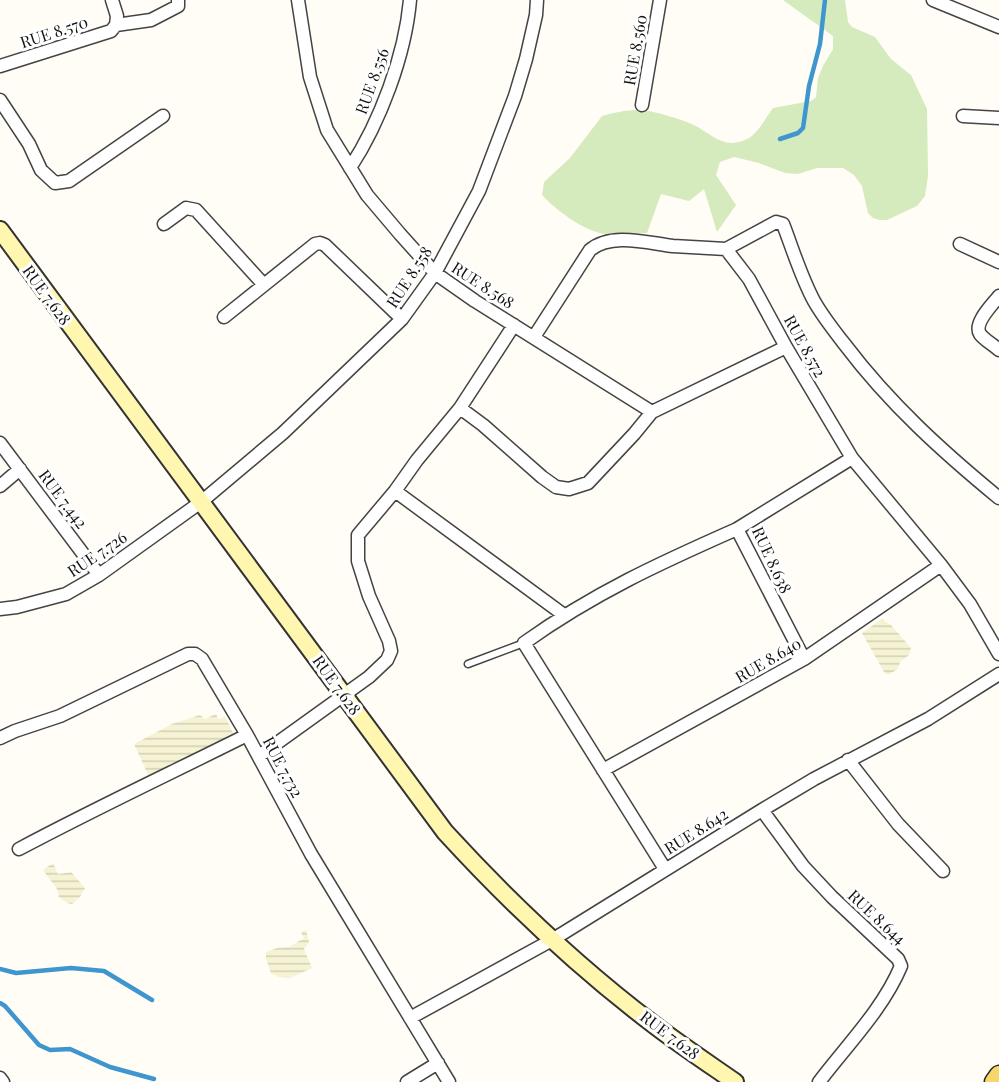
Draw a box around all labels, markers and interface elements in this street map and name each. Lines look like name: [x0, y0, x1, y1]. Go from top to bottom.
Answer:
street label: RUE 8.570: [17, 11, 90, 52]
street label: RUE 8.560: [618, 13, 651, 87]
street label: RUE 8.556: [350, 45, 393, 117]
street label: RUE 8.558: [381, 242, 436, 311]
street label: RUE 8.568: [448, 257, 519, 313]
street label: RUE 7.628: [19, 261, 76, 329]
street label: RUE 8.572: [780, 311, 831, 381]
street label: RUE 7.442: [34, 465, 92, 532]
street label: RUE 8.638: [748, 523, 797, 596]
street label: RUE 7.726: [63, 526, 130, 581]
street label: RUE 8.640: [731, 632, 805, 687]
street label: RUE 7.628: [309, 651, 366, 719]
street label: RUE 7.732: [259, 733, 308, 801]
street label: RUE 8.642: [660, 803, 731, 858]
street label: RUE 8.644: [844, 885, 911, 949]
street label: RUE 7.628: [636, 1005, 704, 1064]

